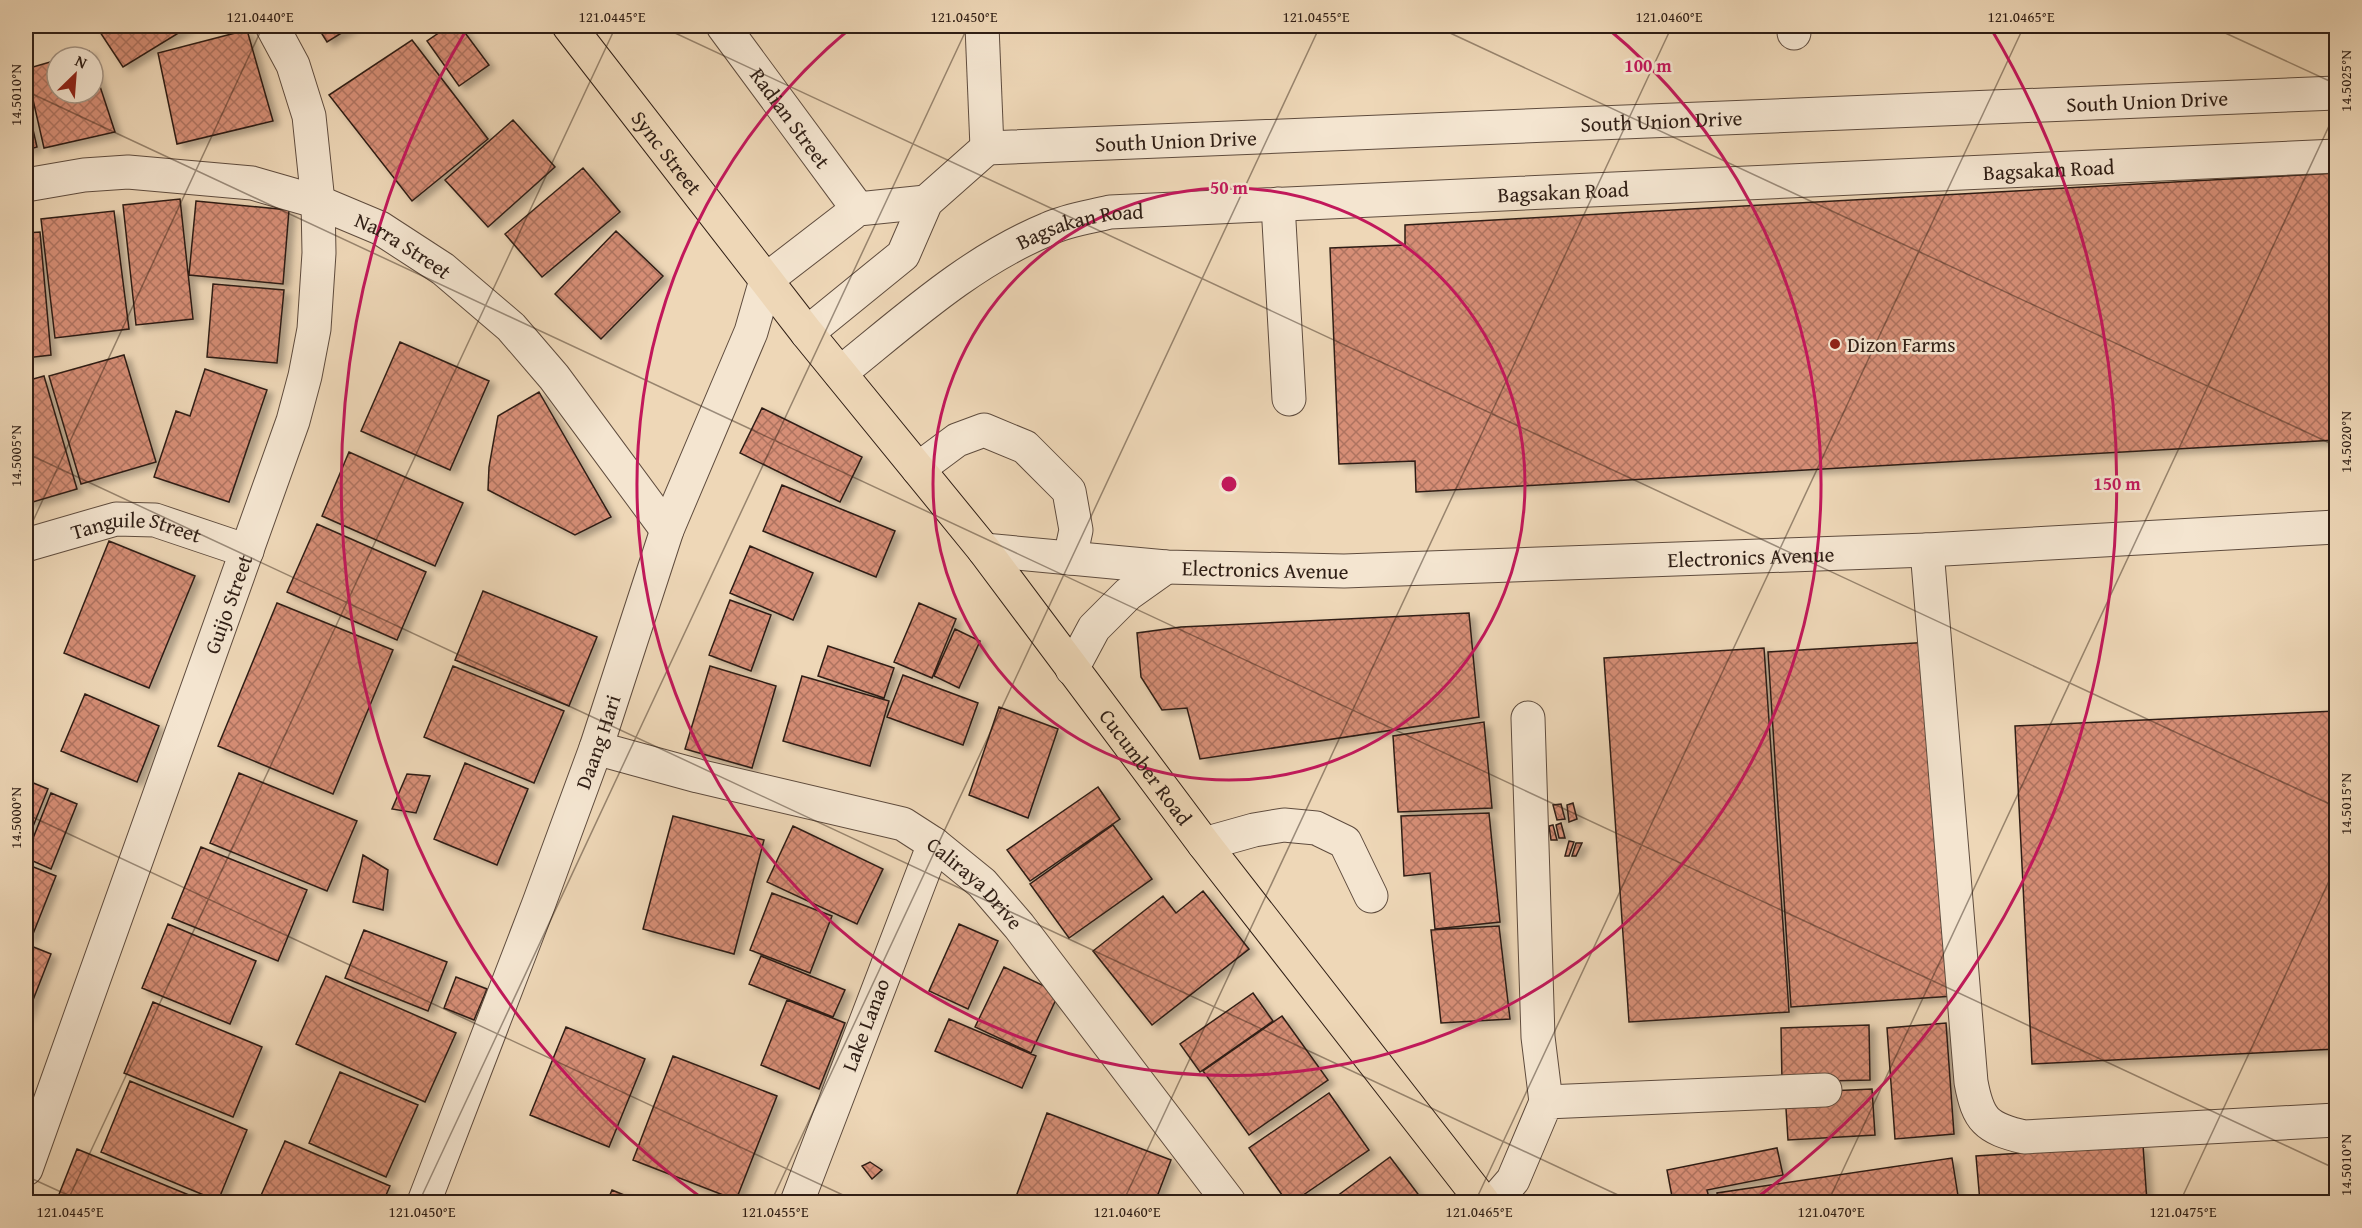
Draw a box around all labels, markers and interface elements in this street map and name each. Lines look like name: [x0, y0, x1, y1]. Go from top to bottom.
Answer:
text: 121.0440°E: [226, 6, 294, 27]
text: 121.0445°E: [578, 6, 646, 27]
text: 121.0450°E: [930, 6, 998, 27]
text: 121.0455°E: [1282, 6, 1350, 27]
text: 121.0460°E: [1635, 6, 1703, 27]
text: 121.0465°E: [1987, 6, 2055, 27]
north arrow: [45, 45, 105, 105]
text: N: [71, 48, 92, 75]
text: 14.5025°N: [2335, 50, 2356, 112]
text: 100 m: [1624, 52, 1672, 79]
street label: Radian Street: [743, 61, 839, 175]
text: 14.5010°N: [5, 64, 26, 126]
street label: South Union Drive: [2065, 82, 2229, 119]
street label: South Union Drive: [1580, 102, 1743, 139]
street label: Sync Street: [624, 104, 710, 202]
street label: South Union Drive: [1094, 122, 1258, 159]
street label: Bagsakan Road: [1982, 151, 2116, 188]
street label: Bagsakan Road: [1497, 173, 1630, 210]
text: 50 m: [1210, 174, 1249, 201]
street label: Bagsakan Road: [1010, 195, 1145, 257]
street label: Narra Street: [350, 204, 459, 286]
place label: Dizon Farms: [1847, 329, 1955, 360]
marker: Dizon Farms: [1828, 337, 1842, 351]
text: 14.5020°N: [2335, 411, 2356, 473]
text: 14.5005°N: [5, 425, 26, 487]
text: 150 m: [2093, 470, 2141, 497]
centre of rings: [1219, 474, 1239, 494]
street label: Tanguile Street: [67, 503, 206, 550]
street label: Electronics Avenue: [1667, 538, 1835, 575]
street label: Guijo Street: [196, 549, 260, 658]
street label: Electronics Avenue: [1181, 552, 1349, 587]
street label: Daang Hari: [567, 690, 628, 793]
street label: Cucumber Road: [1092, 702, 1200, 832]
text: 14.5015°N: [2335, 773, 2356, 835]
text: 14.5000°N: [5, 787, 26, 849]
street label: Caliraya Drive: [920, 829, 1031, 936]
street label: Lake Lanao: [833, 973, 897, 1076]
text: 14.5010°N: [2335, 1134, 2356, 1196]
text: 121.0445°E: [36, 1201, 104, 1222]
text: 121.0450°E: [388, 1201, 456, 1222]
text: 121.0455°E: [741, 1201, 809, 1222]
text: 121.0460°E: [1093, 1201, 1161, 1222]
text: 121.0465°E: [1445, 1201, 1513, 1222]
text: 121.0470°E: [1797, 1201, 1865, 1222]
text: 121.0475°E: [2149, 1201, 2217, 1222]

